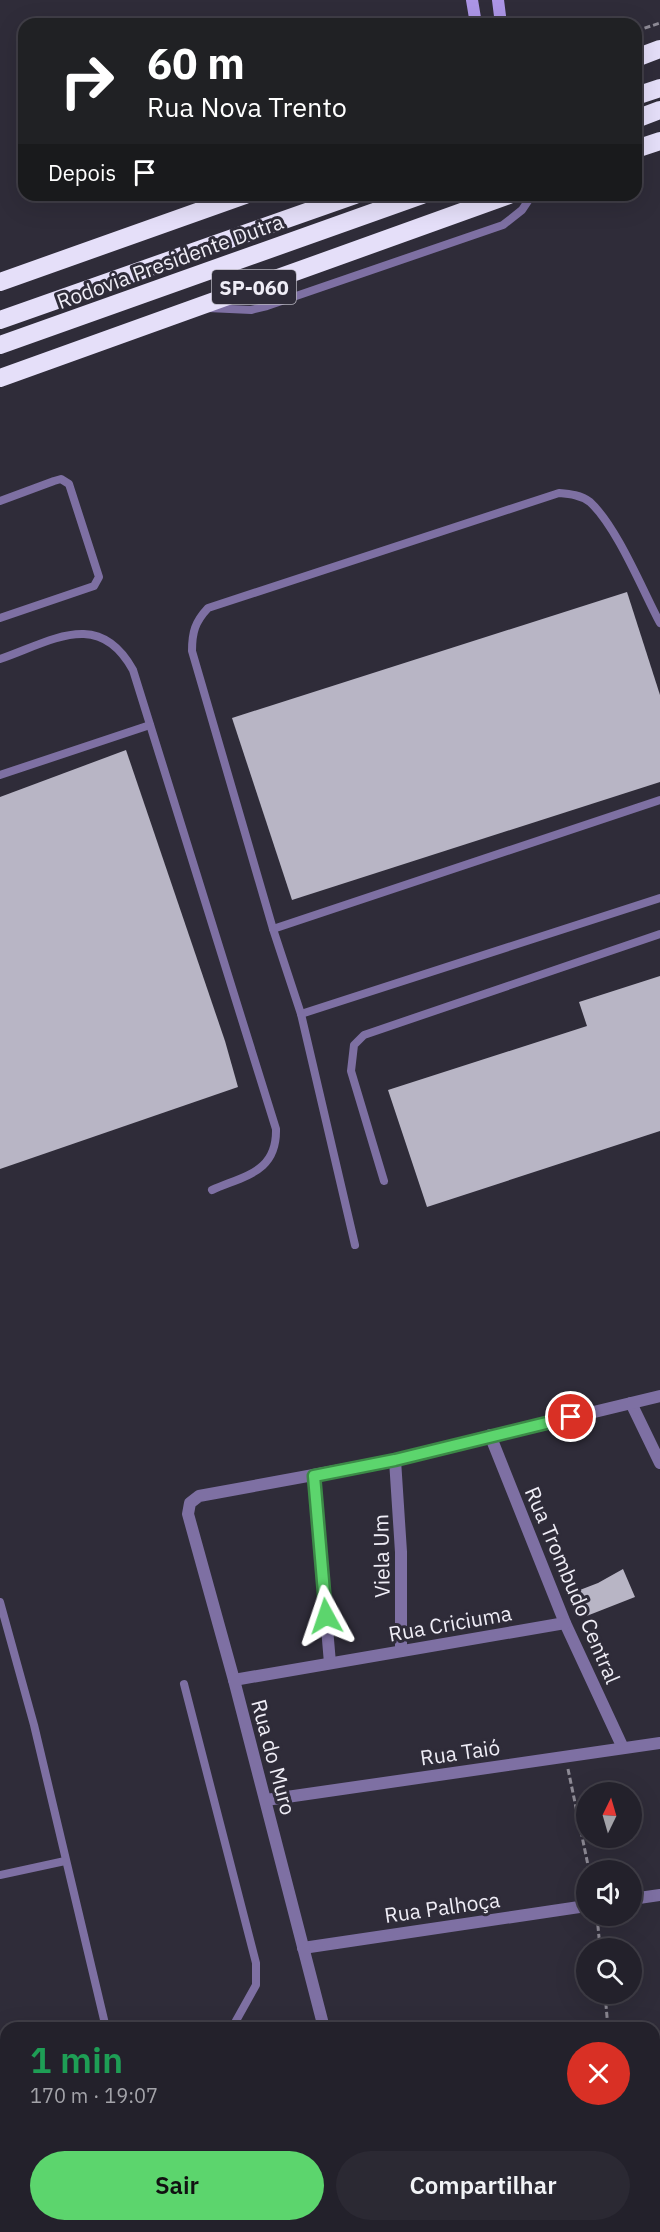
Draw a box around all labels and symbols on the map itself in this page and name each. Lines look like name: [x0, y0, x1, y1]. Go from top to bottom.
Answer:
street label: Rodovia Presidente Dutra: [53, 207, 287, 315]
road number: SP-060: [212, 270, 296, 304]
pin: [545, 1391, 596, 1442]
street label: Rua Trombudo Central: [519, 1482, 627, 1688]
street label: Viela Um: [366, 1514, 396, 1598]
position arrow: [294, 1584, 358, 1648]
street label: Rua Criciuma: [386, 1598, 514, 1648]
street label: Rua do Muro: [245, 1696, 303, 1818]
street label: Rua Taió: [418, 1733, 502, 1771]
north arrow: [576, 1782, 642, 1848]
street label: Rua Palhoça: [382, 1885, 502, 1929]

